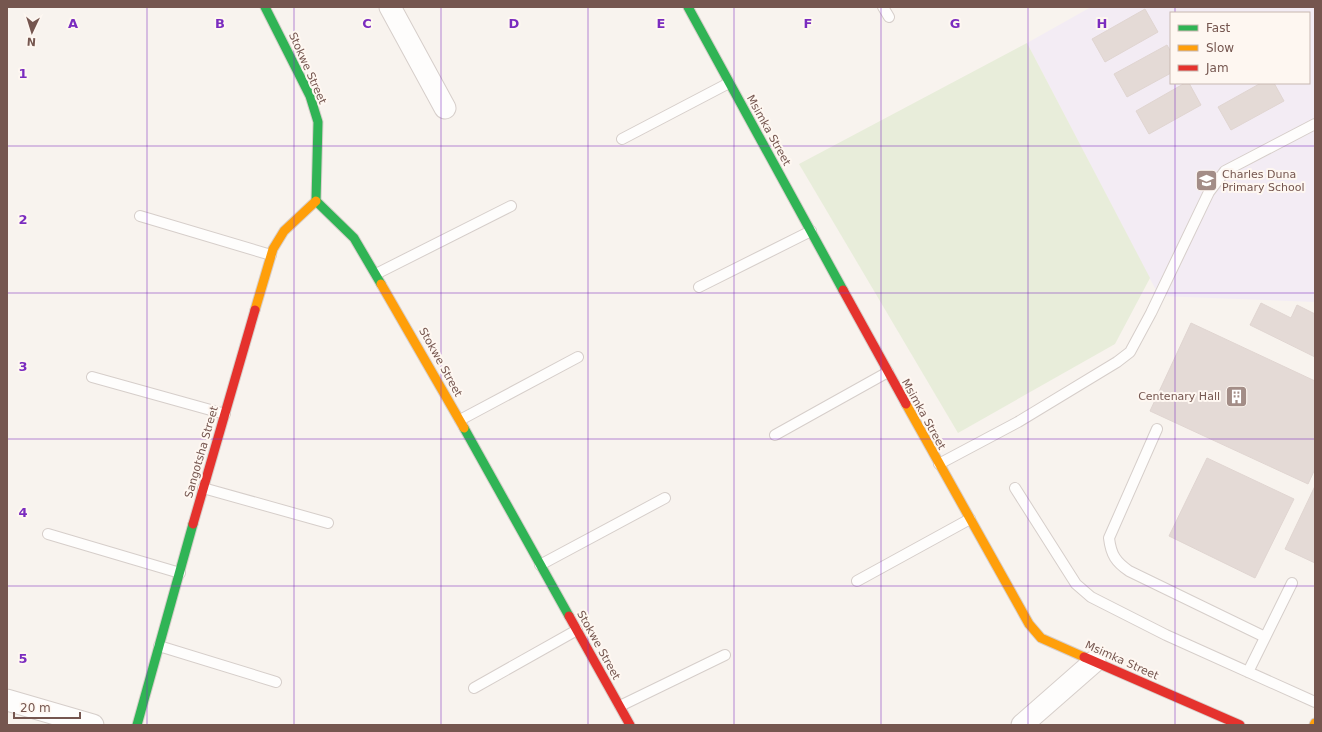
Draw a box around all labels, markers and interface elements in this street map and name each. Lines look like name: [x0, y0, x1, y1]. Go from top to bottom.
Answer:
north arrow: [12, 12, 52, 52]
legend: [1170, 12, 1310, 84]
text: A: [68, 16, 78, 31]
text: B: [215, 16, 225, 31]
text: C: [362, 16, 372, 31]
text: D: [509, 16, 520, 31]
text: E: [657, 16, 665, 31]
text: F: [804, 16, 812, 31]
text: G: [950, 16, 960, 31]
text: H: [1097, 16, 1107, 31]
text: Fast: [1206, 21, 1230, 35]
street label: Stokwe Street: [286, 30, 329, 107]
text: N: [26, 35, 36, 48]
text: Slow: [1206, 41, 1234, 55]
text: Jam: [1205, 61, 1229, 75]
text: 1: [18, 66, 28, 81]
street label: Msimka Street: [744, 93, 794, 168]
school or university icon: Charles Duna Primary School: [1194, 167, 1220, 193]
place label: Charles Duna Primary School: [1222, 168, 1305, 194]
text: 2: [18, 212, 28, 227]
street label: Stokwe Street: [416, 325, 465, 400]
text: 3: [18, 359, 28, 374]
street label: Msimka Street: [899, 377, 949, 452]
building icon: Centenary Hall: [1223, 383, 1249, 409]
place label: Centenary Hall: [1138, 390, 1220, 403]
street label: Sangotsha Street: [182, 404, 221, 500]
text: 4: [18, 505, 28, 520]
street label: Stokwe Street: [574, 608, 623, 683]
street label: Msimka Street: [1083, 638, 1161, 683]
text: 5: [18, 651, 28, 666]
scale bar: [14, 694, 80, 720]
text: 20 m: [20, 701, 51, 715]

